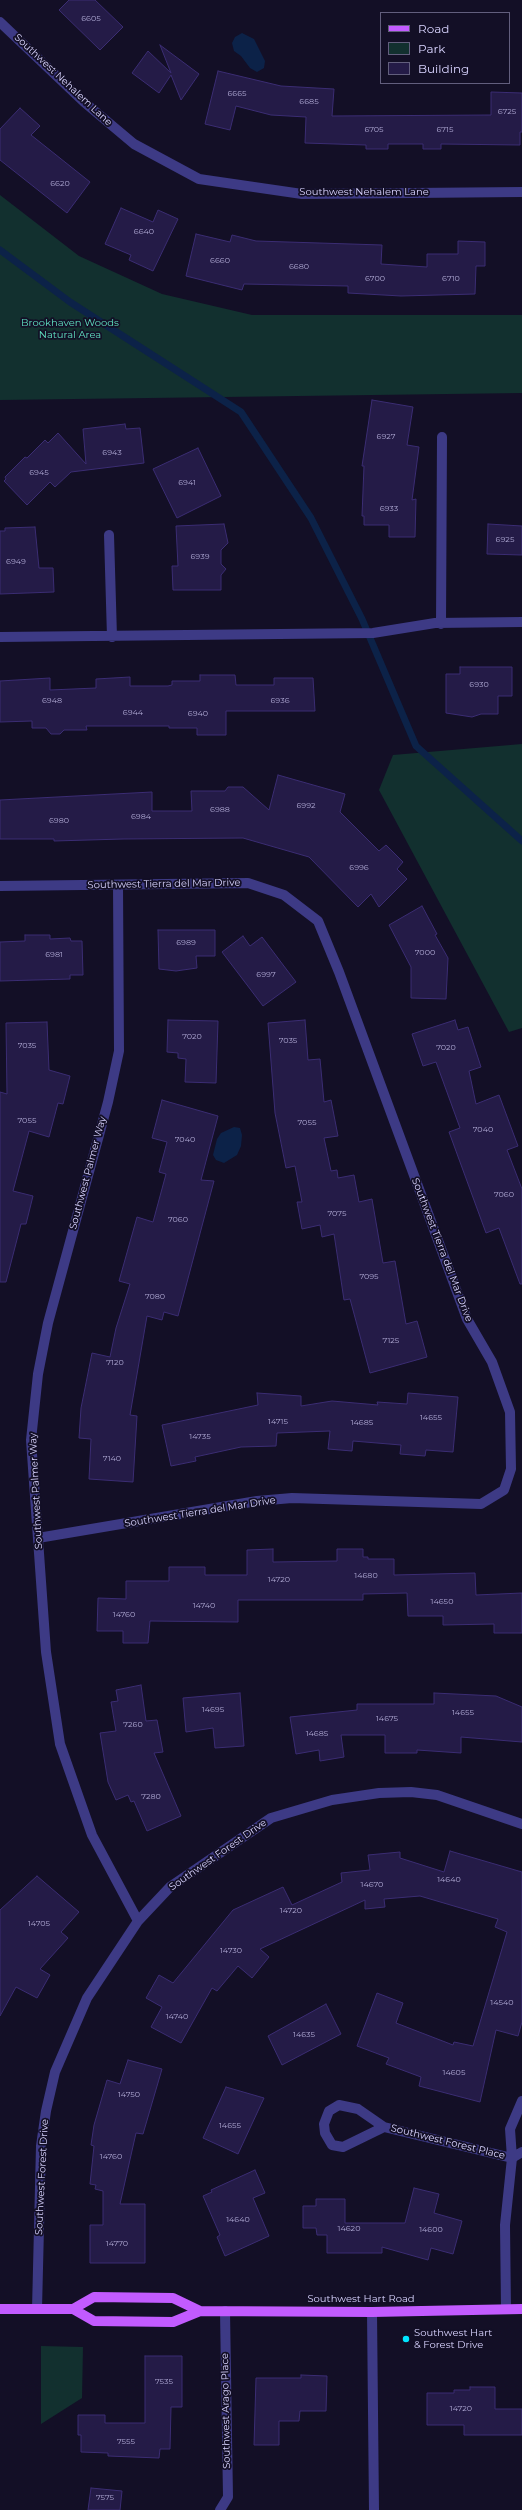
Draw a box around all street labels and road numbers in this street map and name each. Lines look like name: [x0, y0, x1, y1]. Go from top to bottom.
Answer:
street label: Southwest Nehalem Lane: [12, 31, 114, 129]
street label: Southwest Nehalem Lane: [299, 186, 429, 198]
street label: Southwest Tierra del Mar Drive: [87, 877, 241, 891]
street label: Southwest Palmer Way: [67, 1115, 109, 1231]
street label: Southwest Tierra del Mar Drive: [409, 1176, 475, 1324]
street label: Southwest Palmer Way: [27, 1432, 45, 1550]
street label: Southwest Tierra del Mar Drive: [123, 1494, 277, 1530]
street label: Southwest Forest Drive: [167, 1817, 269, 1893]
street label: Southwest Forest Drive: [33, 2119, 51, 2235]
street label: Southwest Forest Place: [390, 2122, 506, 2162]
street label: Southwest Hart Road: [307, 2293, 415, 2305]
street label: Southwest Arago Place: [219, 2353, 233, 2469]

